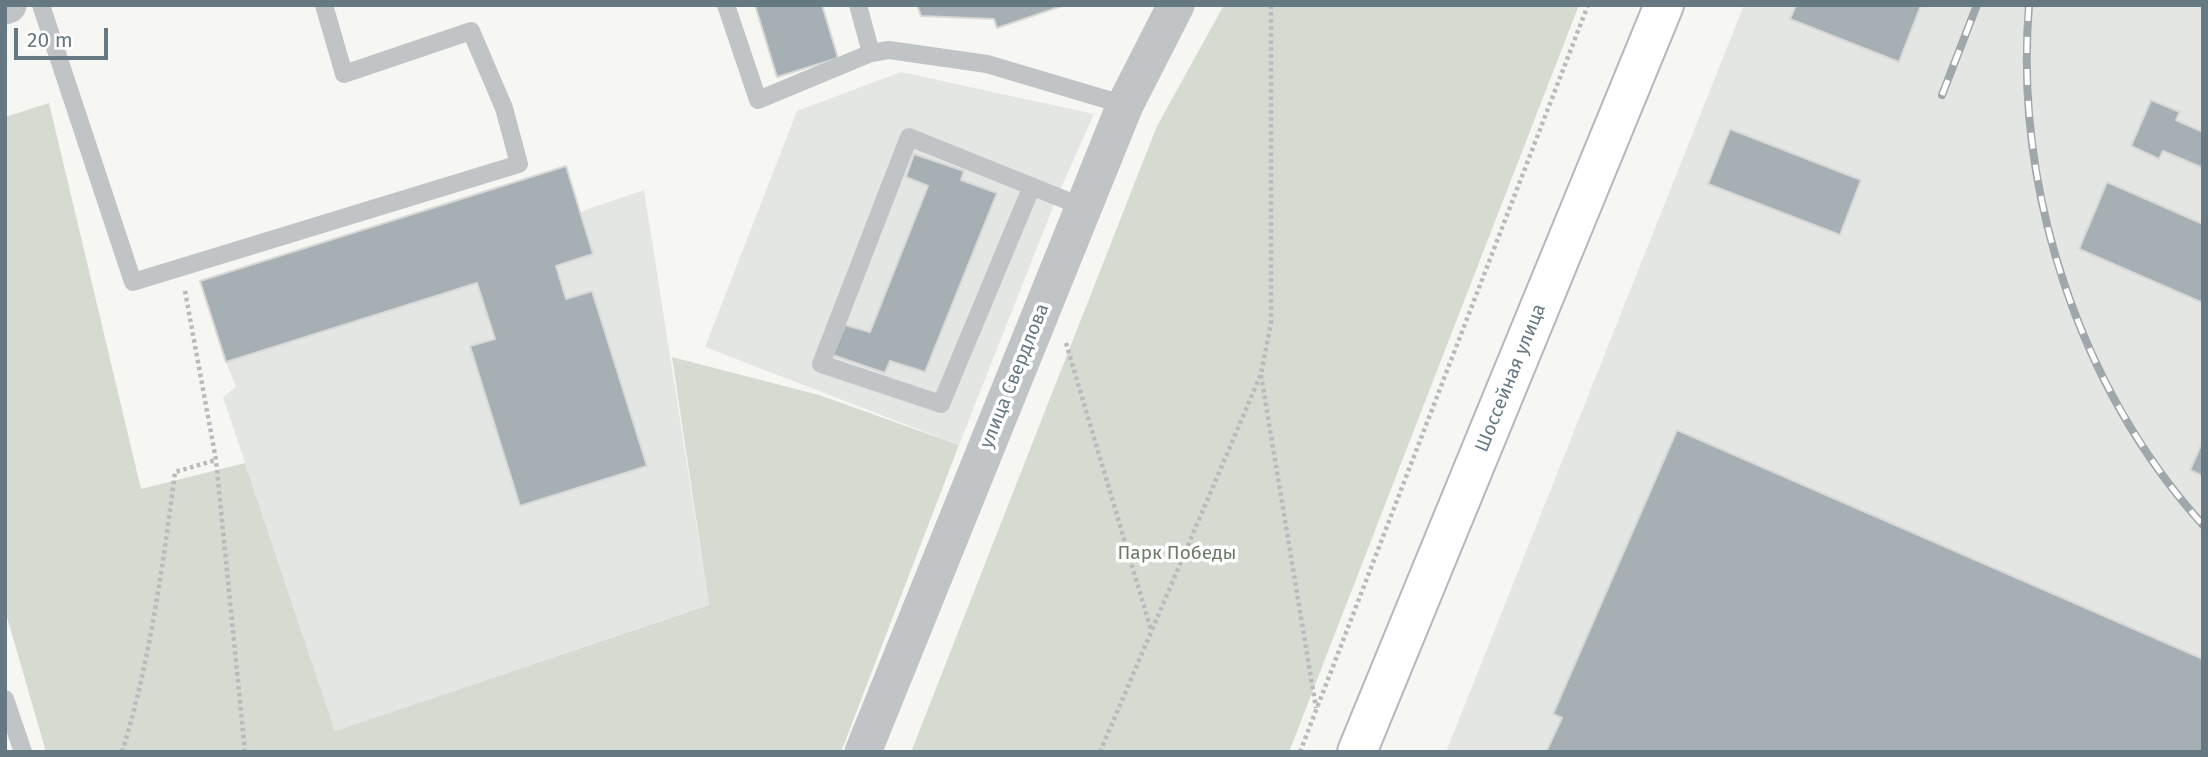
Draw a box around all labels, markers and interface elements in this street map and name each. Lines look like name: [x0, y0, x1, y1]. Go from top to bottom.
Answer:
scale bar: [18, 14, 112, 58]
text: 20 m: [27, 27, 73, 53]
street label: улица Свердлова: [976, 300, 1054, 452]
street label: Шоссейная улица: [1471, 301, 1551, 455]
park label: Парк Победы: [1118, 543, 1236, 565]

